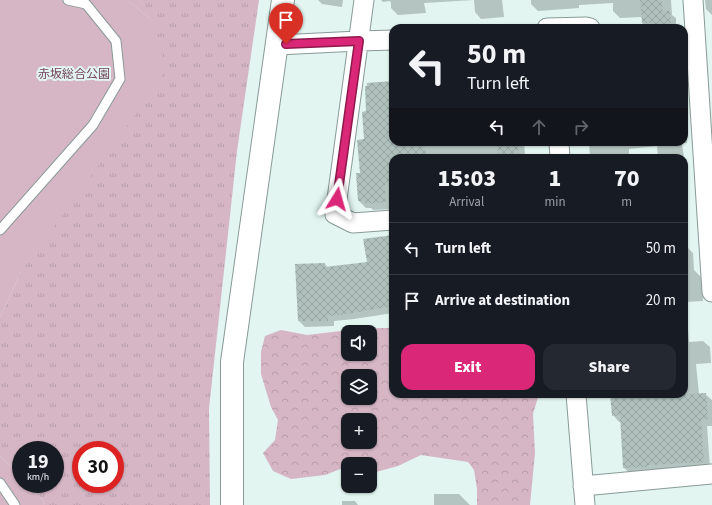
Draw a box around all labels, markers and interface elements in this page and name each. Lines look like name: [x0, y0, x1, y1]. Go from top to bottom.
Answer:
pin: [269, 3, 303, 44]
icon: arrive: [275, 9, 297, 31]
text: 50 m: [467, 34, 526, 74]
icon: left: [401, 40, 453, 92]
park label: 赤坂総合公園: [38, 66, 110, 83]
text: Turn left: [467, 71, 529, 96]
icon: left: [486, 116, 508, 138]
icon: ahead: [528, 116, 550, 138]
icon: right: [570, 116, 592, 138]
text: 15:03: [437, 161, 496, 196]
text: 1: [549, 161, 561, 196]
text: 70: [614, 161, 640, 196]
position arrow: [316, 178, 358, 220]
text: Arrival: [449, 193, 484, 211]
text: min: [544, 193, 566, 211]
text: m: [621, 193, 632, 211]
icon: left: [401, 238, 423, 260]
text: Turn left: [435, 238, 491, 259]
text: 50 m: [646, 238, 676, 259]
icon: arrive: [401, 290, 423, 312]
text: Arrive at destination: [435, 290, 570, 311]
text: 20 m: [646, 290, 676, 311]
map controls: [341, 325, 377, 493]
button: sound: [341, 325, 377, 361]
button: Exit: [401, 344, 535, 390]
button: Share: [543, 344, 676, 390]
button: layers: [341, 369, 377, 405]
button: +: [341, 413, 377, 449]
speed limit sign: 30: [72, 441, 124, 493]
text: 19: [27, 448, 49, 476]
button: −: [341, 457, 377, 493]
text: km/h: [27, 470, 49, 484]

